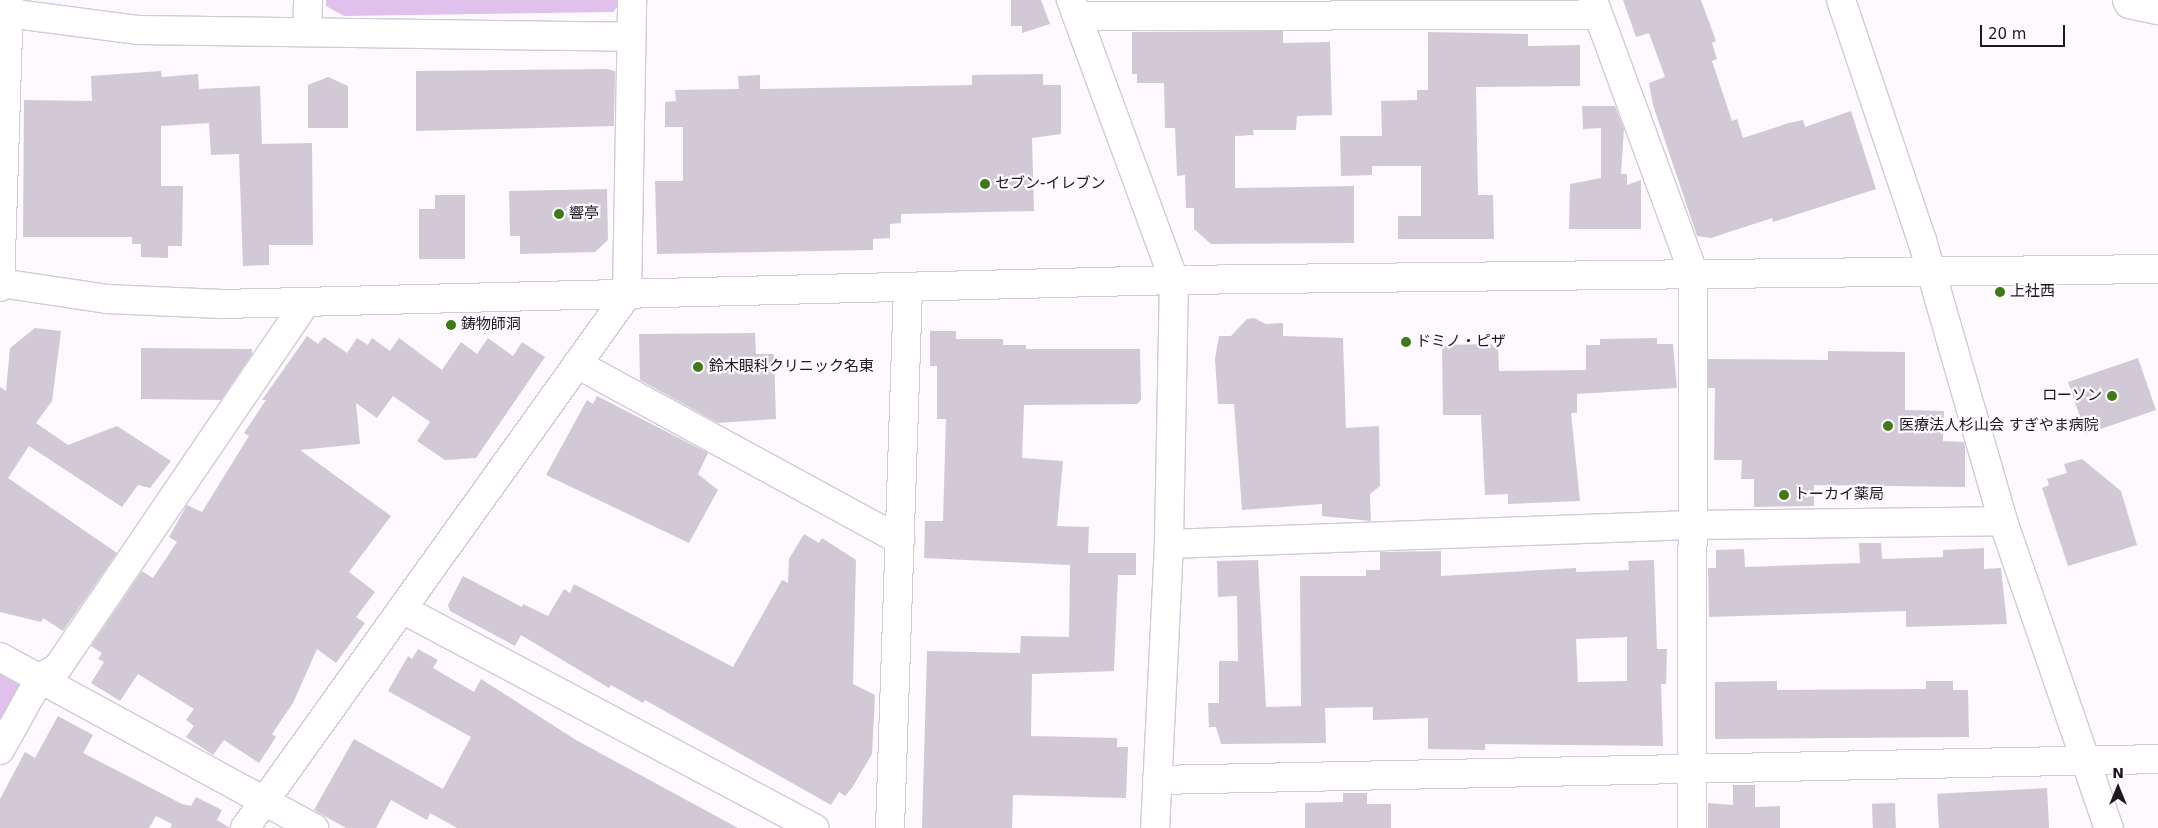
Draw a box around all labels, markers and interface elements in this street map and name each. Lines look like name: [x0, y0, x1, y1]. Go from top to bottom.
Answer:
scale bar: [1983, 15, 2068, 47]
text: 20 m: [1988, 25, 2026, 43]
place label: セブン-イレブン: [995, 175, 1105, 193]
marker: セブン-イレブン: [979, 178, 991, 190]
place label: 響亭: [569, 205, 599, 223]
marker: 響亭: [553, 208, 565, 220]
place label: 上社西: [2010, 283, 2055, 301]
marker: 上社西: [1994, 286, 2006, 298]
place label: 鋳物師洞: [461, 316, 521, 334]
marker: 鋳物師洞: [445, 319, 457, 331]
place label: ドミノ・ピザ: [1416, 333, 1506, 351]
marker: ドミノ・ピザ: [1400, 336, 1412, 348]
place label: 鈴木眼科クリニック名東: [709, 358, 874, 376]
marker: 鈴木眼科クリニック名東: [691, 360, 705, 374]
place label: ローソン: [2042, 387, 2102, 405]
marker: ローソン: [2106, 390, 2118, 402]
place label: 医療法人杉山会 すぎやま病院: [1899, 417, 2099, 435]
marker: 医療法人杉山会 すぎやま病院: [1881, 419, 1895, 433]
place label: トーカイ薬局: [1794, 486, 1884, 504]
marker: トーカイ薬局: [1778, 489, 1790, 501]
north arrow: [2093, 763, 2143, 813]
text: N: [2112, 765, 2124, 781]

